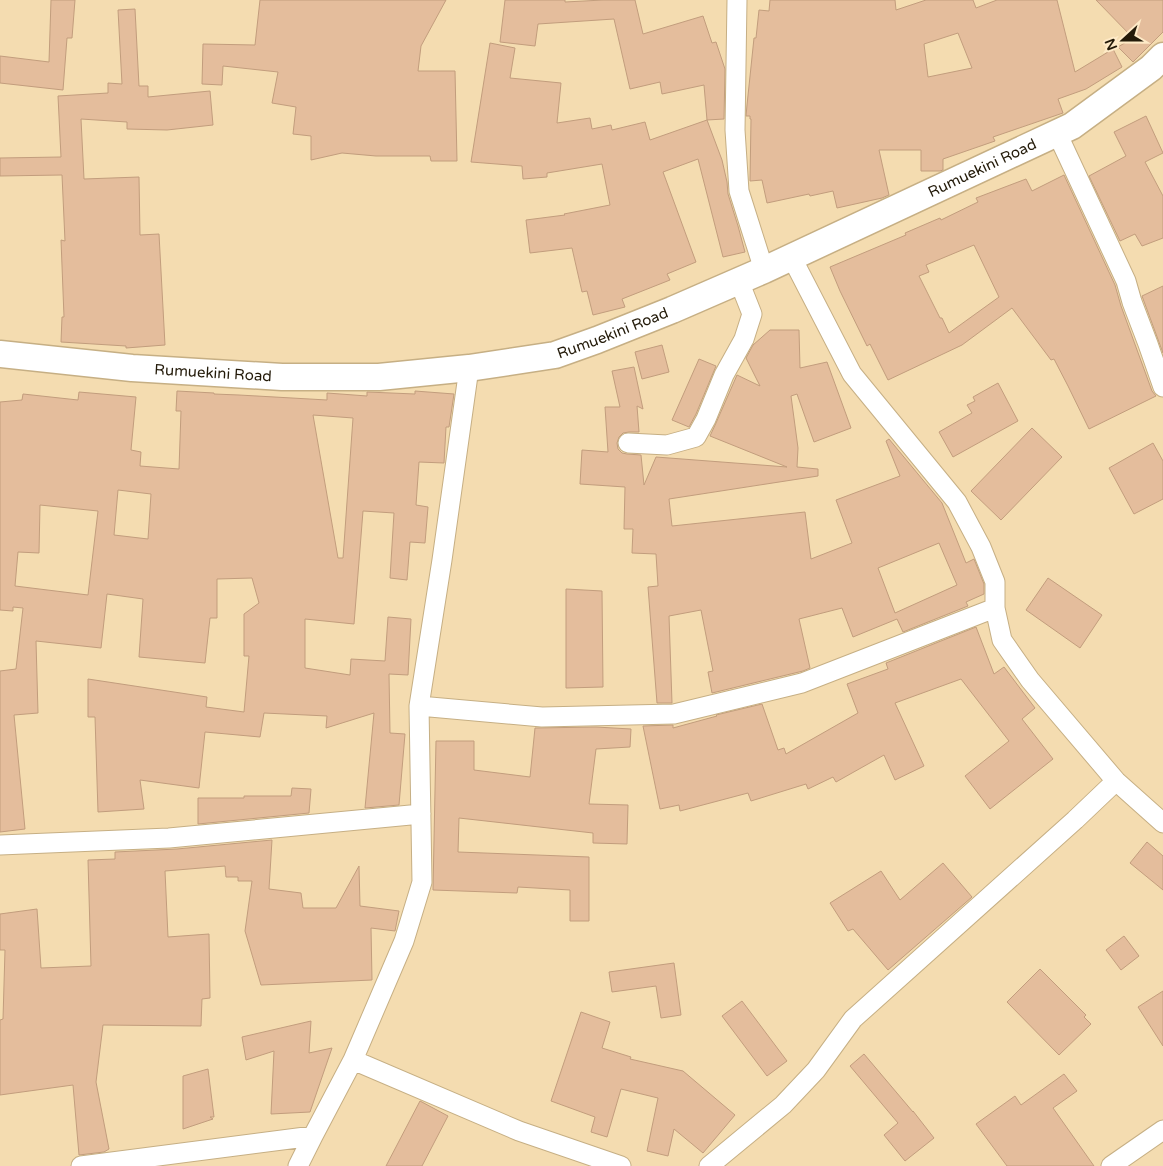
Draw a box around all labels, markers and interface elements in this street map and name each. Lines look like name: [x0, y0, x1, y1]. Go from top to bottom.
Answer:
north arrow: [1098, 15, 1148, 65]
text: N: [1101, 36, 1121, 53]
street label: Rumuekini Road: [925, 135, 1039, 201]
street label: Rumuekini Road: [555, 303, 671, 363]
street label: Rumuekini Road: [154, 360, 272, 385]

